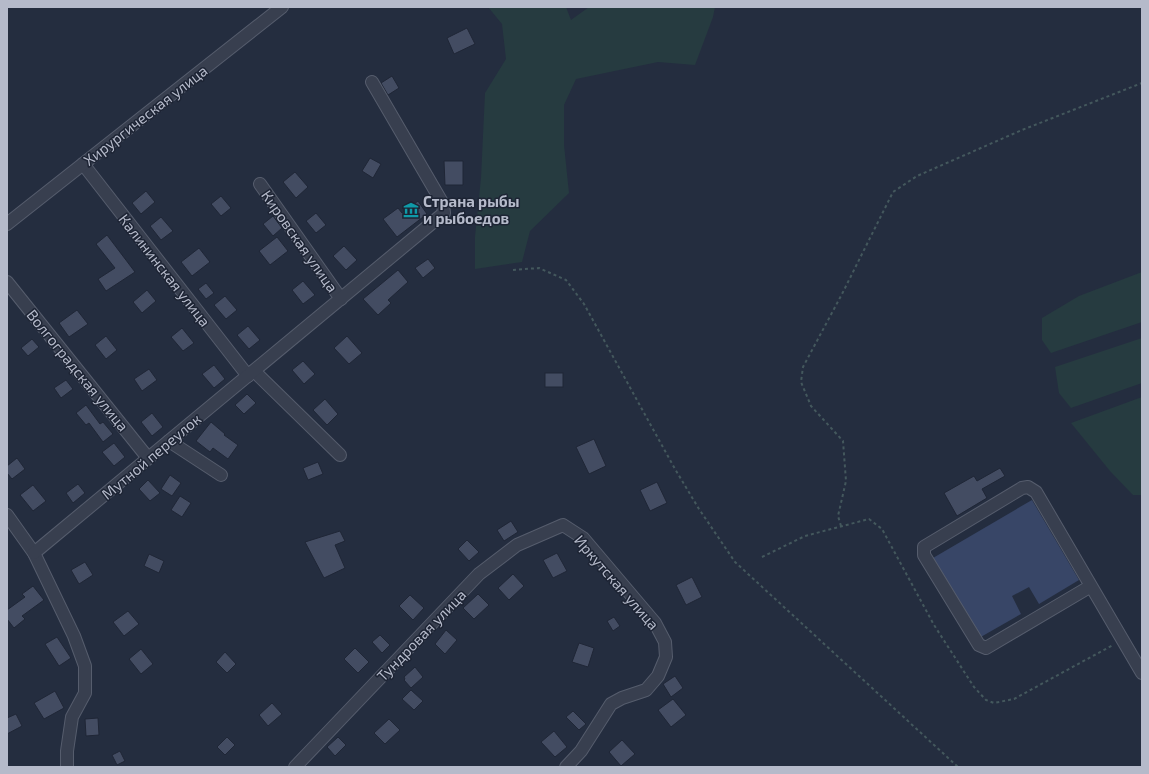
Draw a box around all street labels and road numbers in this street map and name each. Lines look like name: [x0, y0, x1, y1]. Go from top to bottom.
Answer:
street label: Хирургическая улица: [79, 61, 211, 170]
street label: Кировская улица: [257, 186, 342, 296]
street label: Калининская улица: [115, 210, 215, 330]
street label: Волгоградская улица: [23, 306, 133, 435]
street label: Мутной переулок: [98, 409, 205, 504]
street label: Иркутская улица: [570, 531, 663, 634]
street label: Тундровая улица: [373, 585, 470, 685]

